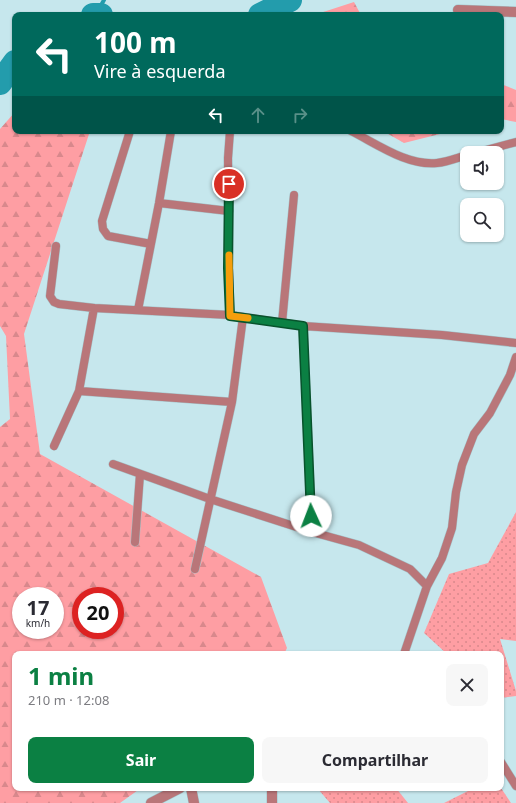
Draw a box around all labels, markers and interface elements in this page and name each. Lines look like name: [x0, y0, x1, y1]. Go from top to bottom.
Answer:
text: 100 m: [94, 23, 177, 61]
icon: left: [28, 28, 80, 80]
text: Vire à esquerda: [94, 59, 226, 83]
icon: left: [205, 104, 227, 126]
icon: ahead: [247, 104, 269, 126]
icon: right: [289, 104, 311, 126]
map controls: [460, 146, 504, 242]
button: sound: [460, 146, 504, 190]
pin: [212, 167, 246, 201]
icon: arrive: [218, 173, 240, 195]
button: search: [460, 198, 504, 242]
position arrow: [290, 495, 332, 537]
speed limit sign: 20: [72, 587, 124, 639]
text: 17: [27, 594, 49, 621]
text: km/h: [26, 616, 50, 630]
text: 1 min: [28, 659, 94, 692]
button: close: [446, 664, 488, 706]
text: 210 m · 12:08: [28, 691, 109, 709]
button: Sair: [28, 737, 254, 783]
button: Compartilhar: [262, 737, 488, 783]

